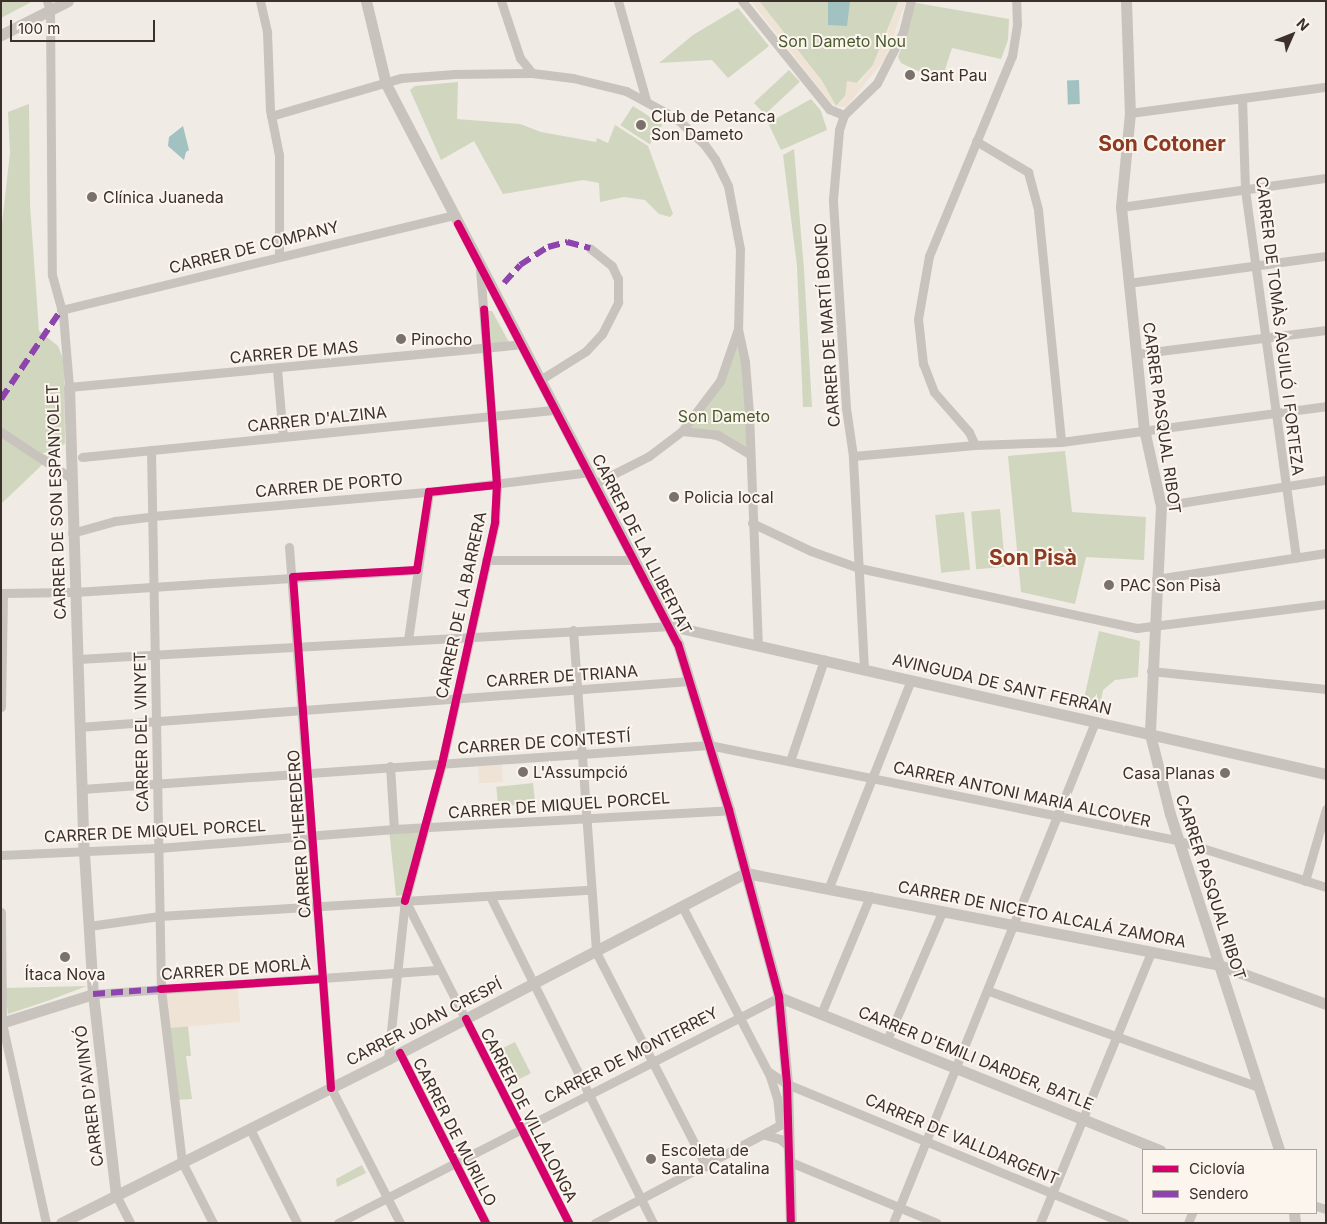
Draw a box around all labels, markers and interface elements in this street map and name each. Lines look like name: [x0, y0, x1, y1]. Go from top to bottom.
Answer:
scale bar: [12, 10, 158, 42]
north arrow: [1267, 10, 1317, 60]
text: N: [1293, 14, 1313, 34]
text: 100 m: [18, 19, 60, 38]
park label: Son Dameto Nou: [778, 31, 906, 51]
place label: Sant Pau: [920, 65, 987, 85]
marker: Sant Pau: [904, 69, 916, 81]
place label: Club de Petanca Son Dameto: [651, 106, 775, 144]
marker: Club de Petanca Son Dameto: [635, 119, 647, 131]
district label: Son Cotoner: [1098, 131, 1226, 157]
street label: CARRER DE TOMÀS AGUILÓ I FORTEZA: [1252, 175, 1308, 477]
place label: Clínica Juaneda: [103, 187, 224, 207]
marker: Clínica Juaneda: [85, 190, 99, 204]
street label: CARRER DE COMPANY: [167, 217, 341, 277]
street label: CARRER DE MARTÍ BONEO: [810, 222, 844, 428]
street label: CARRER PASQUAL RIBOT: [1139, 321, 1185, 515]
place label: Pinocho: [411, 329, 472, 349]
marker: Pinocho: [395, 333, 407, 345]
street label: CARRER DE MAS: [229, 337, 359, 367]
street label: CARRER DE SON ESPANYOLET: [42, 384, 70, 620]
street label: CARRER D'ALZINA: [246, 402, 388, 436]
park label: Son Dameto: [678, 406, 770, 426]
street label: CARRER DE LA LLIBERTAT: [588, 451, 696, 637]
street label: CARRER DE PORTO: [254, 469, 404, 501]
place label: Policia local: [684, 487, 774, 507]
marker: Policia local: [668, 491, 680, 503]
street label: CARRER DE LA BARRERA: [432, 510, 490, 700]
district label: Son Pisà: [989, 545, 1077, 571]
place label: PAC Son Pisà: [1120, 575, 1221, 595]
marker: PAC Son Pisà: [1102, 578, 1116, 592]
street label: AVINGUDA DE SANT FERRAN: [891, 649, 1113, 719]
street label: CARRER DEL VINYET: [130, 652, 152, 812]
street label: CARRER DE TRIANA: [485, 661, 639, 691]
street label: CARRER DE CONTESTÍ: [457, 726, 631, 758]
street label: CARRER D'HEREDERO: [284, 749, 314, 919]
street label: CARRER ANTONI MARIA ALCOVER: [891, 757, 1153, 831]
place label: L'Assumpció: [533, 762, 628, 782]
place label: Casa Planas: [1122, 763, 1215, 783]
marker: L'Assumpció: [517, 766, 529, 778]
marker: Casa Planas: [1219, 767, 1231, 779]
street label: CARRER DE MIQUEL PORCEL: [447, 788, 671, 822]
street label: CARRER PASQUAL RIBOT: [1172, 792, 1250, 982]
street label: CARRER DE MIQUEL PORCEL: [44, 816, 266, 846]
street label: CARRER DE NICETO ALCALÁ ZAMORA: [896, 877, 1188, 951]
marker: Ítaca Nova: [59, 951, 71, 963]
street label: CARRER DE MORLÀ: [160, 954, 312, 984]
place label: Ítaca Nova: [25, 964, 105, 984]
street label: CARRER JOAN CRESPÍ: [343, 974, 505, 1070]
street label: CARRER D'EMILI DARDER, BATLE: [856, 1002, 1096, 1114]
street label: CARRER DE MONTERREY: [541, 1003, 721, 1107]
street label: CARRER D'AVINYÓ: [71, 1024, 107, 1168]
street label: CARRER DE VILLALONGA: [477, 1025, 581, 1205]
street label: CARRER DE MURILLO: [409, 1055, 501, 1209]
street label: CARRER DE VALLDARGENT: [862, 1089, 1062, 1189]
place label: Escoleta de Santa Catalina: [661, 1140, 770, 1178]
legend: [1142, 1149, 1317, 1214]
marker: Escoleta de Santa Catalina: [645, 1153, 657, 1165]
text: Ciclovía: [1189, 1159, 1245, 1178]
text: Sendero: [1189, 1184, 1249, 1203]

